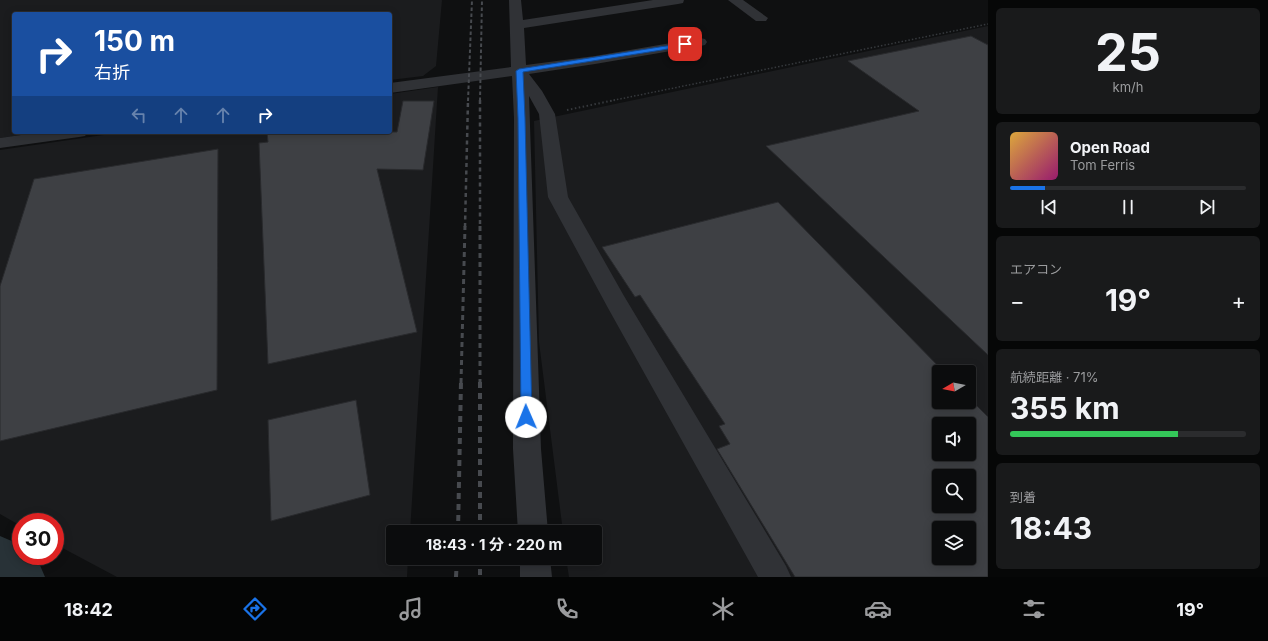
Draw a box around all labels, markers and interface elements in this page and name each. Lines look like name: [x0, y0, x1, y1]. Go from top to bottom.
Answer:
text: 25: [1095, 21, 1161, 84]
text: 150 m: [94, 24, 175, 58]
pin: [668, 27, 702, 61]
icon: right: [28, 28, 80, 80]
icon: arrive: [674, 33, 696, 55]
text: 右折: [94, 62, 130, 83]
text: km/h: [1113, 79, 1143, 95]
icon: left: [128, 104, 150, 126]
icon: ahead: [170, 104, 192, 126]
icon: ahead: [212, 104, 234, 126]
icon: right: [254, 104, 276, 126]
text: Open Road: [1070, 138, 1150, 157]
text: Tom Ferris: [1070, 157, 1135, 173]
icon: previous: [1038, 196, 1060, 218]
icon: pause: [1117, 196, 1139, 218]
icon: next: [1196, 196, 1218, 218]
text: エアコン: [1010, 261, 1062, 277]
text: 19°: [1105, 282, 1151, 318]
text: −: [1010, 288, 1025, 314]
text: +: [1231, 288, 1246, 314]
north arrow: [932, 365, 976, 409]
map controls: [932, 365, 976, 565]
text: 航続距離 · 71%: [1010, 369, 1098, 385]
text: 355 km: [1010, 390, 1120, 426]
position arrow: [505, 396, 547, 438]
button: sound: [932, 417, 976, 461]
button: search: [932, 469, 976, 513]
text: 到着: [1010, 489, 1036, 505]
text: 18:43: [1010, 510, 1092, 546]
speed limit sign: 30: [12, 513, 64, 565]
button: layers: [932, 521, 976, 565]
text: 18:43 · 1 分 · 220 m: [426, 535, 562, 554]
icon: directions: [241, 595, 269, 623]
icon: music: [397, 595, 425, 623]
icon: phone: [553, 595, 581, 623]
icon: climate: [709, 595, 737, 623]
icon: car: [864, 595, 892, 623]
icon: filters: [1020, 595, 1048, 623]
text: 18:42: [64, 599, 113, 620]
text: 19°: [1176, 599, 1204, 620]

